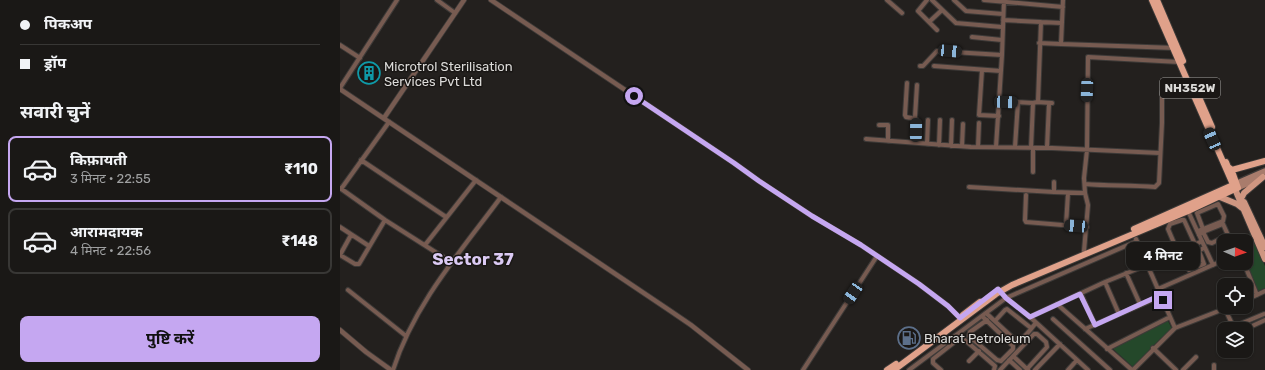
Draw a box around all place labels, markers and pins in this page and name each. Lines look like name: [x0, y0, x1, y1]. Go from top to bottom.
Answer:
place label: Microtrol Sterilisation Services Pvt Ltd: [384, 59, 513, 89]
building icon: Microtrol Sterilisation Services Pvt Ltd: [356, 60, 382, 86]
fuel station icon: Bharat Petroleum: [896, 325, 922, 351]
place label: Bharat Petroleum: [924, 331, 1031, 346]

